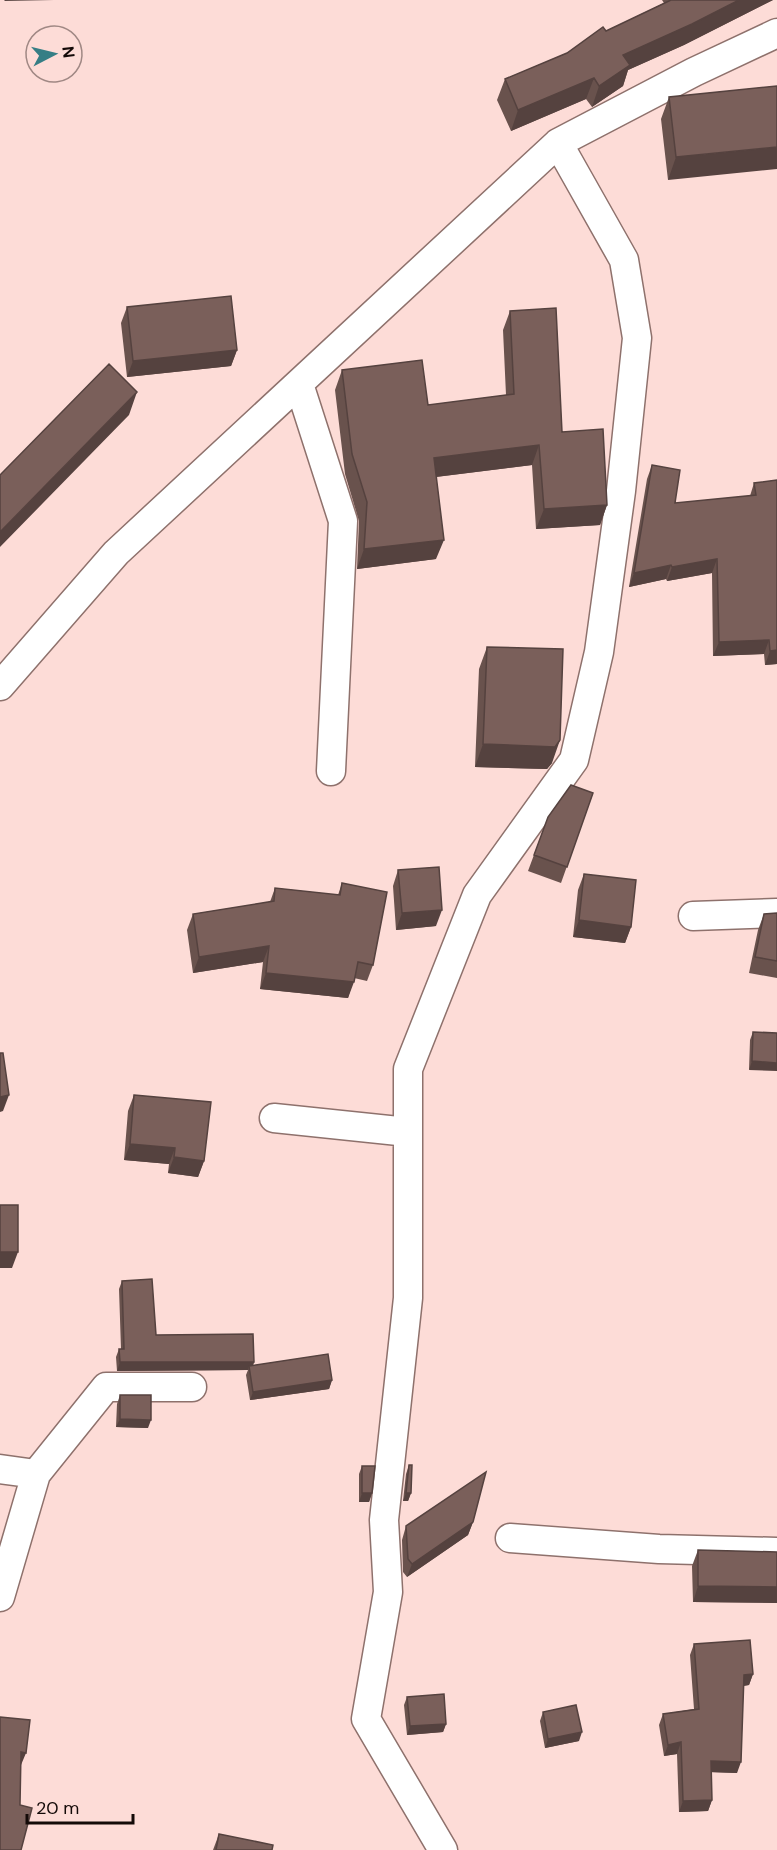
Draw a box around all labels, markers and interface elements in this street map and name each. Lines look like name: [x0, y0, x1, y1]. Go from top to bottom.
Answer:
north arrow: [24, 24, 84, 84]
text: N: [57, 45, 80, 59]
scale bar: [27, 1787, 134, 1825]
text: 20 m: [36, 1796, 79, 1820]

